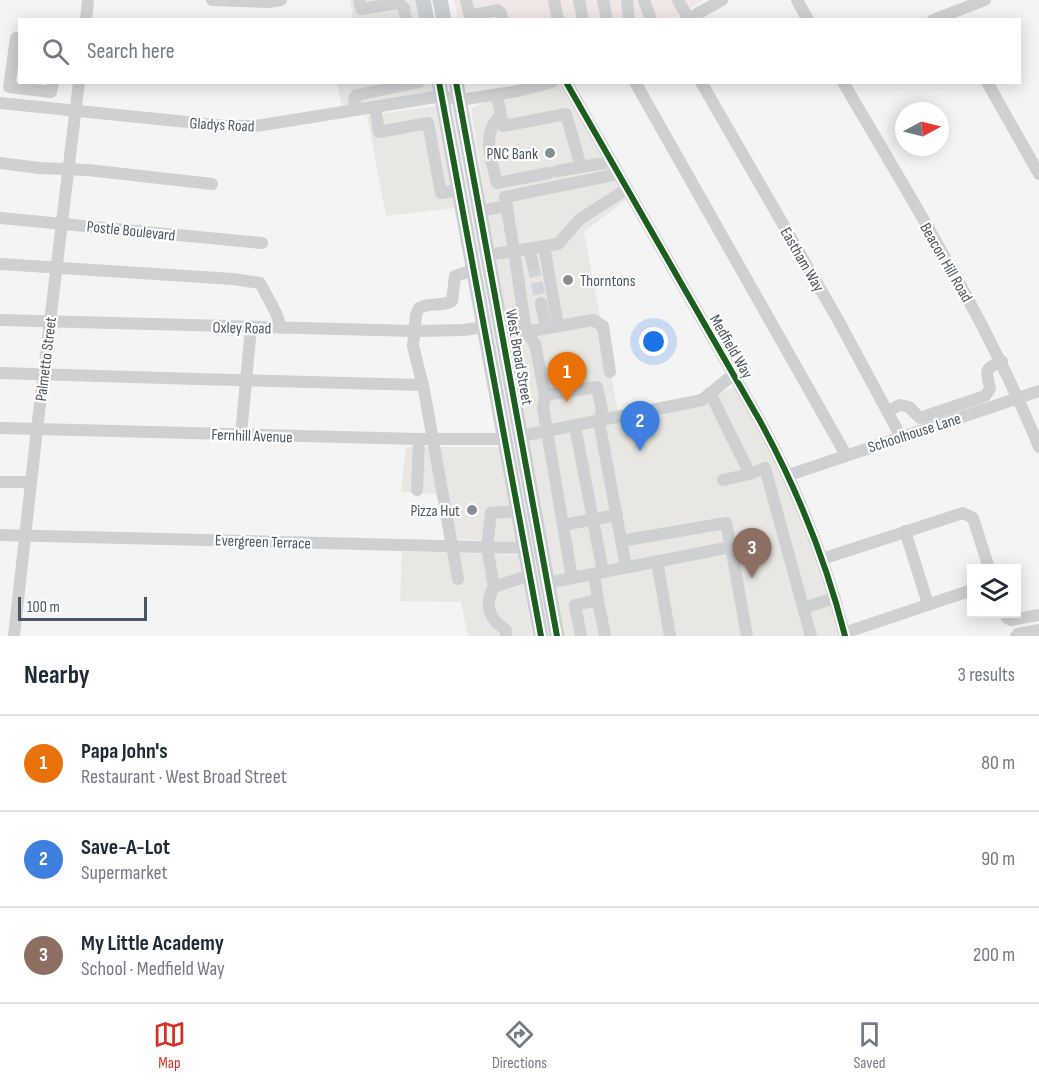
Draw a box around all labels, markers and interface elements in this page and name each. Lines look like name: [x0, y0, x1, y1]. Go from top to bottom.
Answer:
search box: [18, 18, 1021, 84]
icon: search: [39, 35, 72, 68]
text: Search here: [87, 38, 174, 65]
north arrow: [895, 102, 949, 156]
street label: Gladys Road: [189, 114, 255, 137]
place label: PNC Bank: [486, 145, 538, 164]
marker: PNC Bank: [543, 146, 557, 160]
street label: Postle Boulevard: [86, 217, 176, 246]
street label: Beacon Hill Road: [915, 220, 976, 306]
street label: Eastham Way: [776, 224, 828, 295]
place label: Thorntons: [580, 272, 636, 291]
marker: Thorntons: [561, 273, 575, 287]
street label: West Broad Street: [501, 308, 536, 407]
street label: Medfield Way: [705, 311, 757, 382]
street label: Palmetto Street: [32, 316, 61, 402]
street label: Oxley Road: [213, 318, 271, 339]
your location: [639, 327, 668, 356]
pin: 1: [548, 352, 586, 402]
pin: 2: [620, 402, 660, 451]
street label: Schoolhouse Lane: [866, 409, 963, 457]
street label: Fernhill Avenue: [211, 426, 293, 447]
place label: Pizza Hut: [410, 502, 460, 521]
marker: Pizza Hut: [465, 503, 479, 517]
pin: 3: [732, 528, 771, 578]
street label: Evergreen Terrace: [215, 531, 311, 554]
map controls: [967, 564, 1021, 618]
button: layers: [967, 564, 1021, 618]
scale bar: [18, 594, 147, 622]
text: 100 m: [27, 598, 60, 617]
text: Nearby: [24, 660, 90, 691]
text: 3 results: [958, 663, 1015, 687]
text: Papa John's: [81, 738, 168, 765]
text: 1: [40, 751, 47, 775]
text: 80 m: [981, 751, 1015, 775]
text: Restaurant · West Broad Street: [81, 765, 287, 789]
text: Save-A-Lot: [81, 834, 170, 861]
text: 2: [39, 847, 48, 871]
text: 90 m: [981, 847, 1015, 871]
text: Supermarket: [81, 861, 168, 885]
text: My Little Academy: [81, 930, 224, 957]
text: 3: [39, 943, 48, 967]
text: 200 m: [973, 943, 1015, 967]
text: School · Medfield Way: [81, 957, 225, 981]
tab: Map: [153, 1018, 186, 1073]
tab: Directions: [492, 1018, 547, 1073]
tab: Saved: [853, 1018, 886, 1073]

